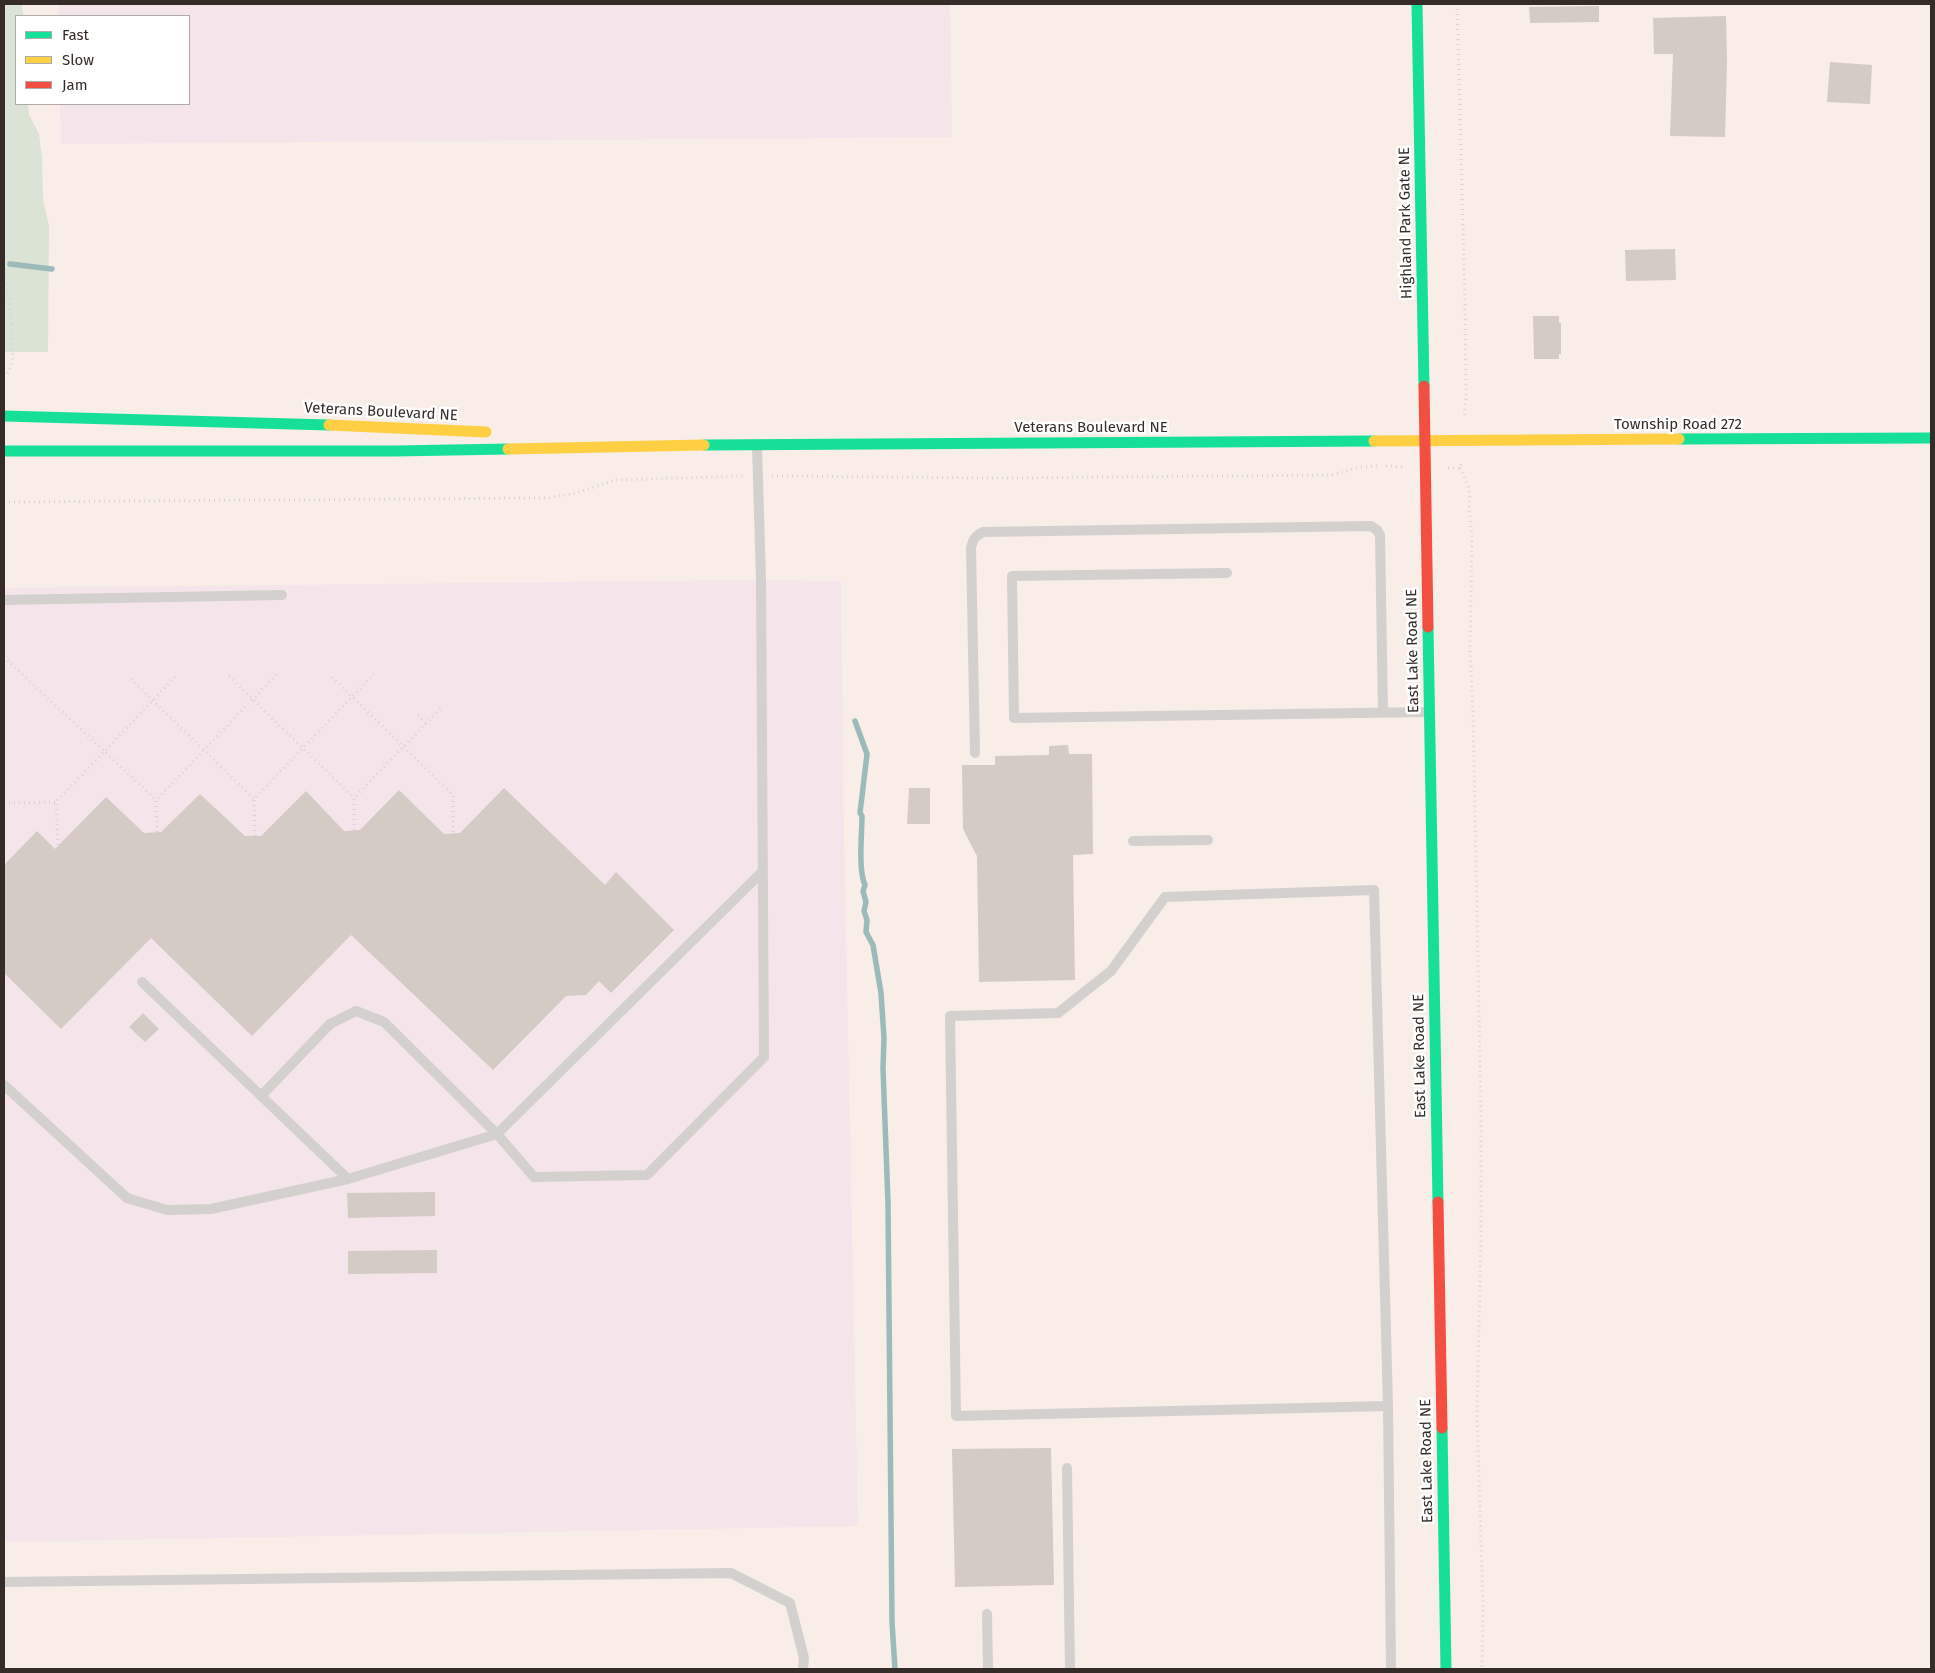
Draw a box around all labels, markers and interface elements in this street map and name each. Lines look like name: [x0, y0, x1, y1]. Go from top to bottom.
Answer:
legend: [15, 15, 190, 105]
text: Fast: [62, 26, 89, 44]
text: Slow: [62, 51, 94, 69]
text: Jam: [62, 76, 88, 94]
street label: Highland Park Gate NE: [1396, 147, 1416, 299]
street label: Veterans Boulevard NE: [304, 399, 458, 425]
street label: Township Road 272: [1614, 416, 1742, 434]
street label: Veterans Boulevard NE: [1014, 419, 1168, 437]
street label: East Lake Road NE: [1403, 589, 1423, 713]
street label: East Lake Road NE: [1410, 994, 1430, 1118]
street label: East Lake Road NE: [1417, 1399, 1437, 1523]

